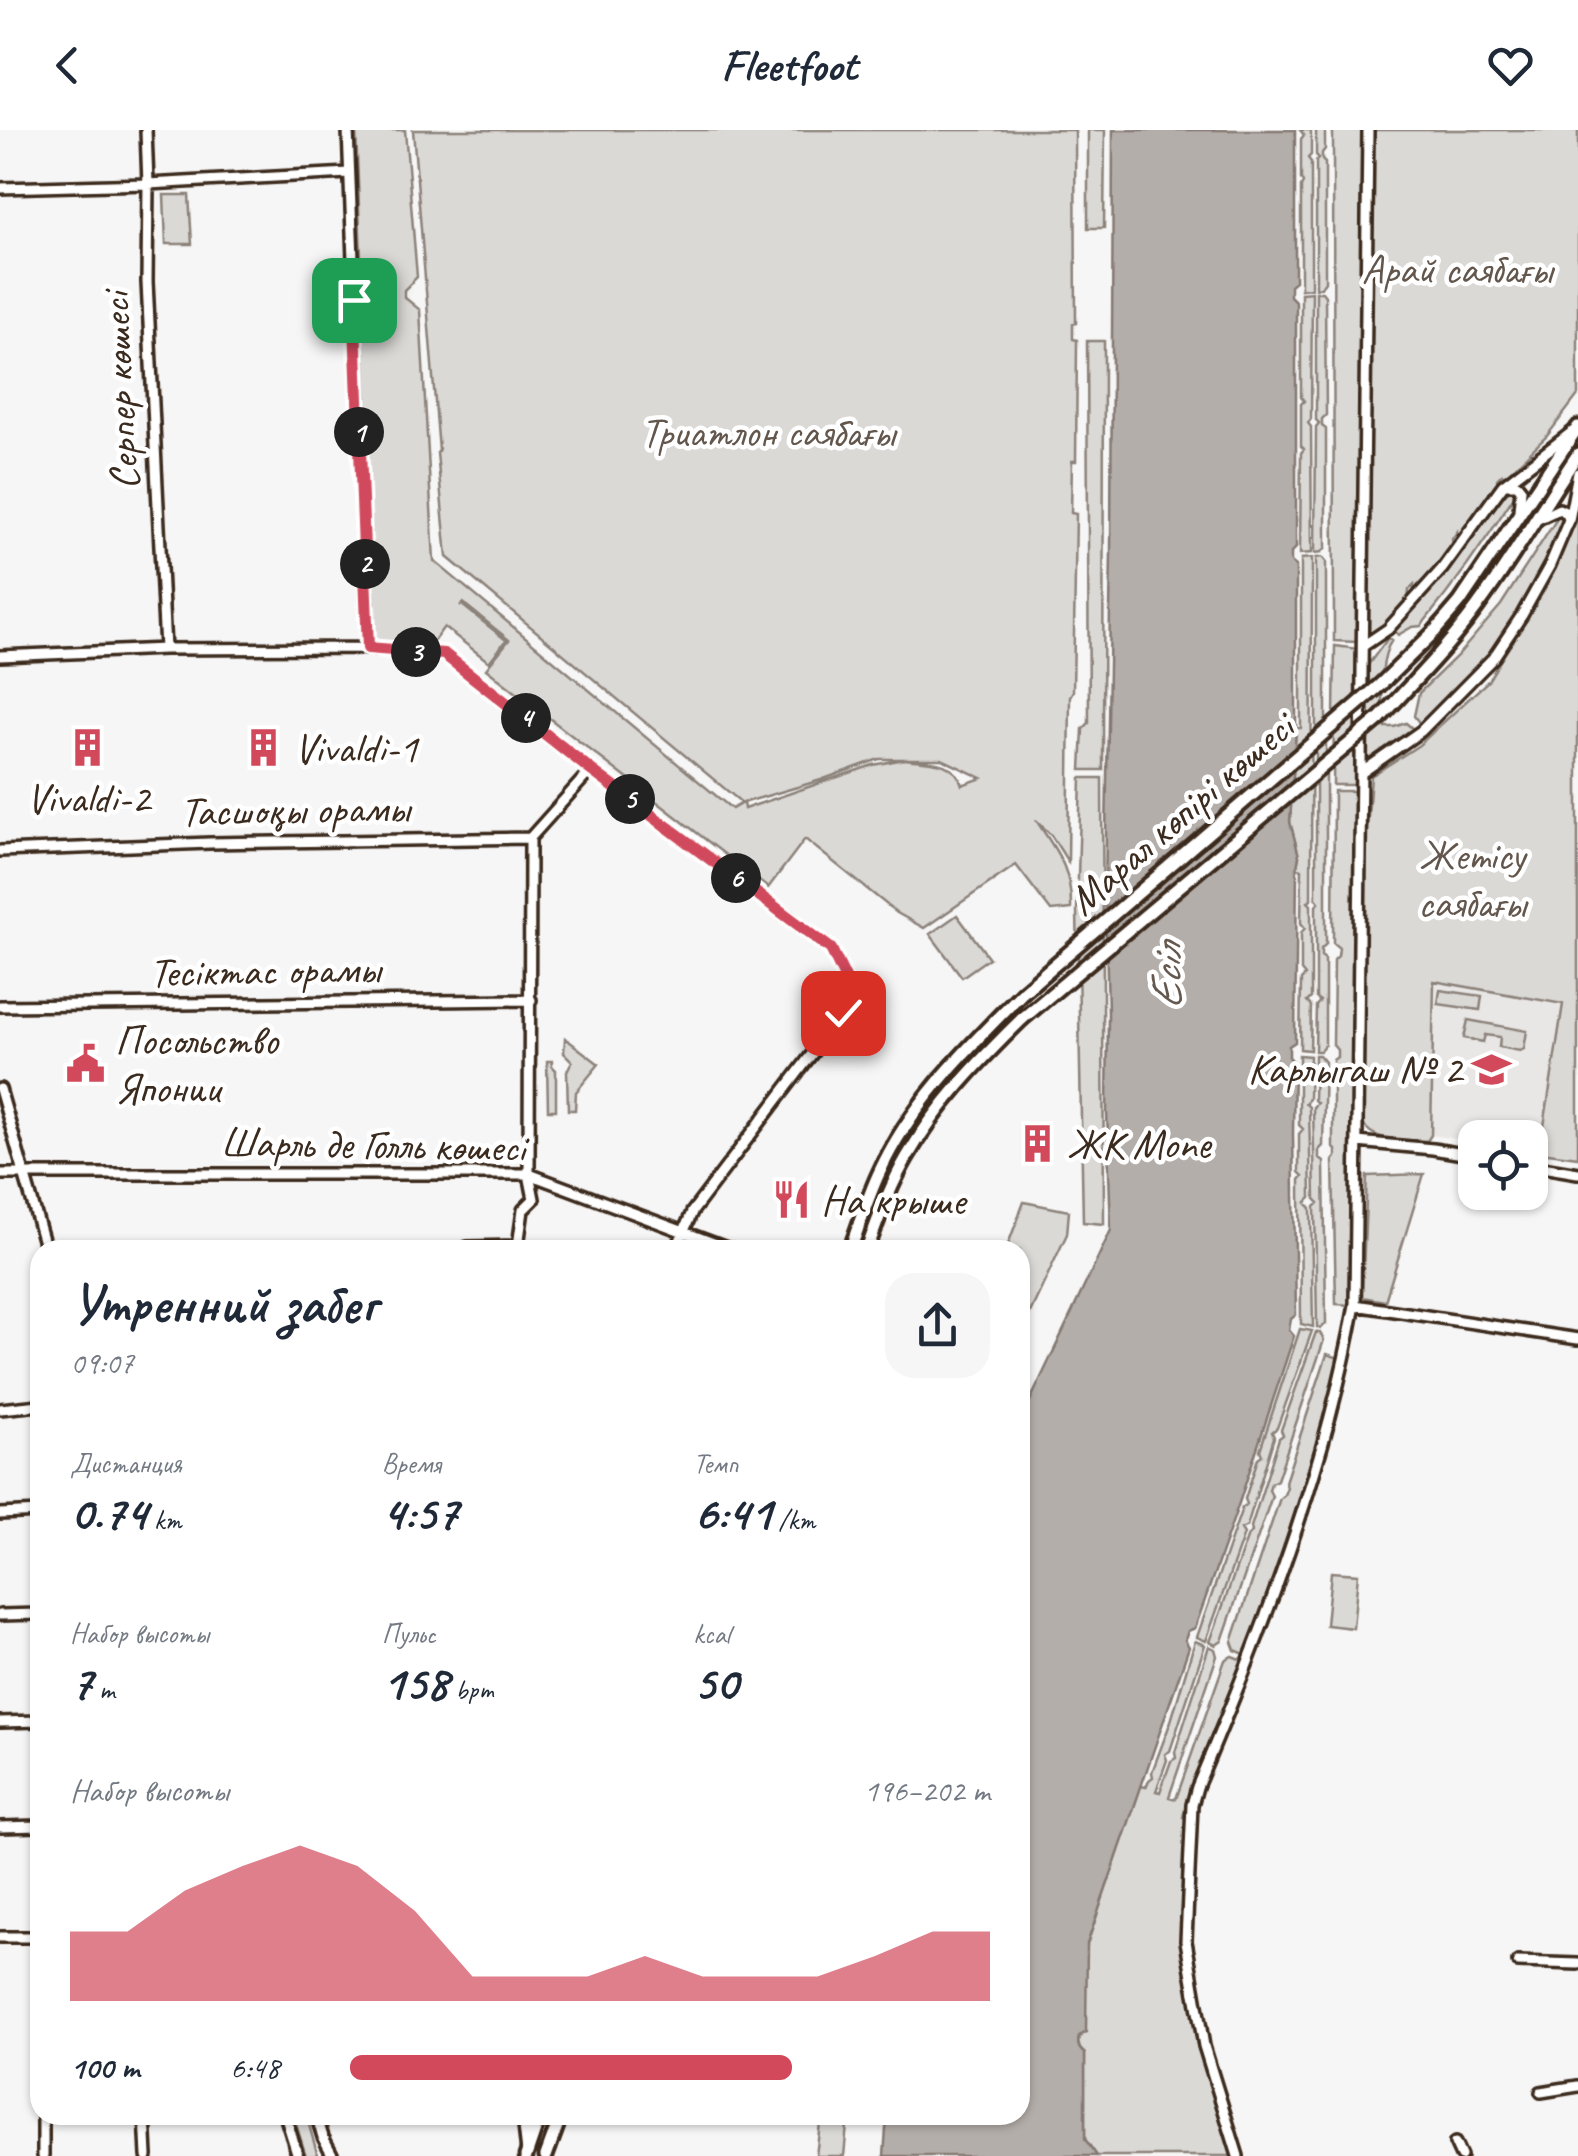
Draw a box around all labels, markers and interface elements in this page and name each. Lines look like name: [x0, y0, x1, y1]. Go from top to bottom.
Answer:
text: Fleetfoot: [721, 37, 857, 94]
icon: back: [40, 38, 95, 93]
icon: heart: [1483, 38, 1538, 93]
park label: Арай саябағы: [1362, 243, 1555, 296]
pin: [312, 258, 397, 343]
icon: arrive: [327, 273, 382, 328]
street label: Серпер көшесі: [88, 286, 152, 491]
park label: Триатлон саябағы: [641, 406, 898, 459]
pin: 1: [334, 407, 384, 457]
text: 1: [353, 414, 365, 449]
pin: 2: [340, 539, 390, 589]
text: 2: [359, 546, 371, 581]
pin: 3: [391, 627, 441, 677]
text: 3: [410, 634, 422, 669]
pin: 4: [501, 693, 551, 743]
street label: Марал көпірі көшесі: [1057, 698, 1309, 927]
text: 4: [520, 700, 532, 735]
place label: Vivaldi-1: [294, 722, 420, 775]
building icon: Vivaldi-2: [67, 726, 109, 768]
building icon: Vivaldi-1: [243, 727, 285, 769]
place label: Vivaldi-2: [26, 772, 153, 825]
pin: 5: [605, 774, 655, 824]
street label: Тасшоқы орамы: [180, 781, 413, 838]
text: 5: [624, 781, 636, 816]
park label: Жетісу саябағы: [1418, 829, 1529, 930]
pin: 6: [711, 853, 761, 903]
text: 6: [729, 860, 743, 895]
water label: Есіл: [1138, 938, 1195, 1009]
street label: Тесіктас орамы: [149, 942, 384, 1000]
pin: [801, 971, 886, 1056]
icon: check: [816, 986, 871, 1041]
place label: Посольство Японии: [115, 1014, 280, 1115]
public building icon: Посольство Японии: [64, 1043, 106, 1085]
place label: Карлыгаш № 2: [1248, 1043, 1465, 1096]
school or university icon: Карлыгаш № 2: [1471, 1048, 1513, 1090]
street label: Шарль де Голль көшесі: [220, 1116, 531, 1174]
place label: ЖК Mone: [1067, 1118, 1213, 1171]
map controls: [1458, 1120, 1548, 1210]
button: locate: [1458, 1120, 1548, 1210]
building icon: ЖК Mone: [1016, 1123, 1058, 1165]
place label: На крыше: [821, 1174, 968, 1227]
restaurant icon: На крыше: [770, 1179, 812, 1221]
text: Утренний забег: [70, 1269, 377, 1339]
button: share: [885, 1273, 990, 1378]
text: 09:07: [70, 1342, 134, 1383]
text: Дистанция: [70, 1446, 182, 1481]
text: Время: [382, 1446, 441, 1481]
text: Темп: [693, 1446, 738, 1481]
text: 0.74: [70, 1481, 147, 1544]
text: 4:57: [382, 1481, 458, 1544]
text: 6:41: [693, 1481, 772, 1544]
text: km: [147, 1502, 181, 1537]
text: /km: [772, 1502, 815, 1537]
text: Набор высоты: [70, 1616, 209, 1651]
text: Пульс: [382, 1616, 436, 1651]
text: kcal: [693, 1616, 730, 1651]
text: 7: [70, 1651, 92, 1714]
text: 158: [382, 1651, 448, 1714]
text: 50: [693, 1651, 738, 1714]
text: m: [92, 1672, 115, 1707]
text: bpm: [448, 1672, 494, 1707]
text: Набор высоты: [70, 1770, 229, 1811]
text: 196–202 m: [864, 1770, 990, 1811]
text: 100 m: [70, 2047, 139, 2088]
text: 6:48: [230, 2047, 280, 2088]

